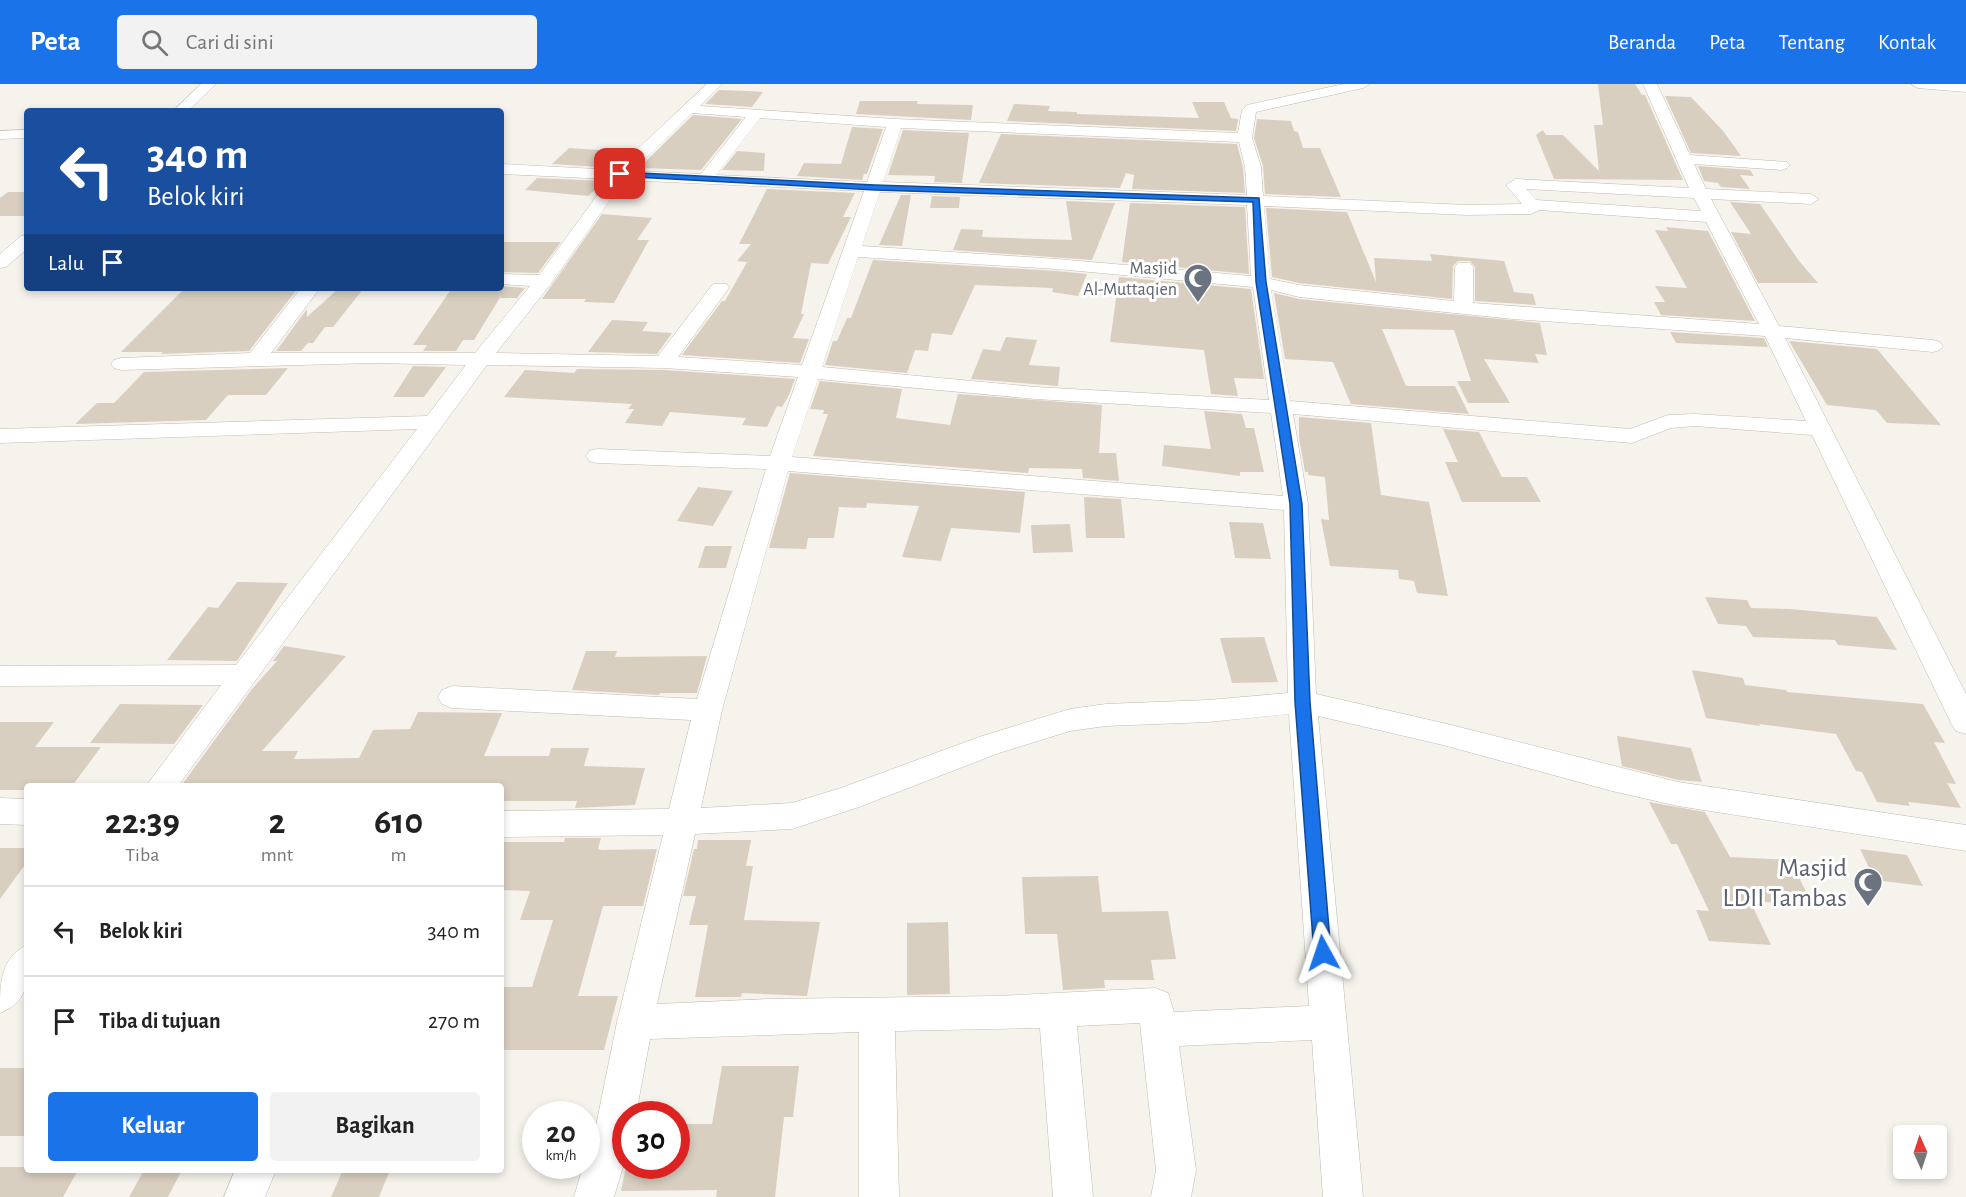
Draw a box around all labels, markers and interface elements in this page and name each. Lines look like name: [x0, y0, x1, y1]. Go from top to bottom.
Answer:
search box: [117, 15, 537, 69]
icon: search: [138, 26, 171, 59]
text: Peta: [30, 28, 81, 56]
text: Cari di sini: [186, 31, 274, 53]
text: Beranda: [1608, 32, 1676, 53]
text: Peta: [1709, 32, 1745, 53]
text: Tentang: [1778, 32, 1845, 53]
text: Kontak: [1878, 32, 1936, 53]
icon: left: [48, 132, 126, 210]
text: 340 m: [147, 134, 248, 176]
pin: [594, 148, 645, 199]
icon: arrive: [603, 157, 636, 190]
text: Belok kiri: [147, 183, 244, 210]
icon: arrive: [96, 246, 129, 279]
text: Lalu: [48, 252, 84, 274]
place label: Masjid Al-Muttaqien: [1083, 260, 1177, 299]
mosque icon: Masjid Al-Muttaqien: [1182, 262, 1214, 304]
text: 22:39: [105, 804, 180, 840]
text: 2: [268, 804, 285, 840]
text: 610: [374, 804, 423, 840]
text: Tiba: [125, 845, 159, 865]
text: mnt: [261, 845, 293, 865]
text: m: [391, 845, 407, 865]
place label: Masjid LDII Tambas: [1723, 855, 1847, 911]
mosque icon: Masjid LDII Tambas: [1852, 866, 1884, 908]
icon: left: [48, 915, 81, 948]
text: Belok kiri: [99, 920, 183, 942]
text: 340 m: [428, 920, 480, 942]
position arrow: [1291, 921, 1355, 985]
icon: arrive: [48, 1005, 81, 1038]
text: Tiba di tujuan: [99, 1010, 221, 1032]
text: 270 m: [428, 1010, 480, 1032]
button: Keluar: [48, 1092, 258, 1161]
button: Bagikan: [270, 1092, 480, 1161]
speed limit sign: 30: [612, 1101, 690, 1179]
text: 20: [546, 1118, 576, 1148]
north arrow: [1893, 1125, 1947, 1179]
map controls: [1893, 1125, 1947, 1179]
text: km/h: [546, 1148, 576, 1163]

